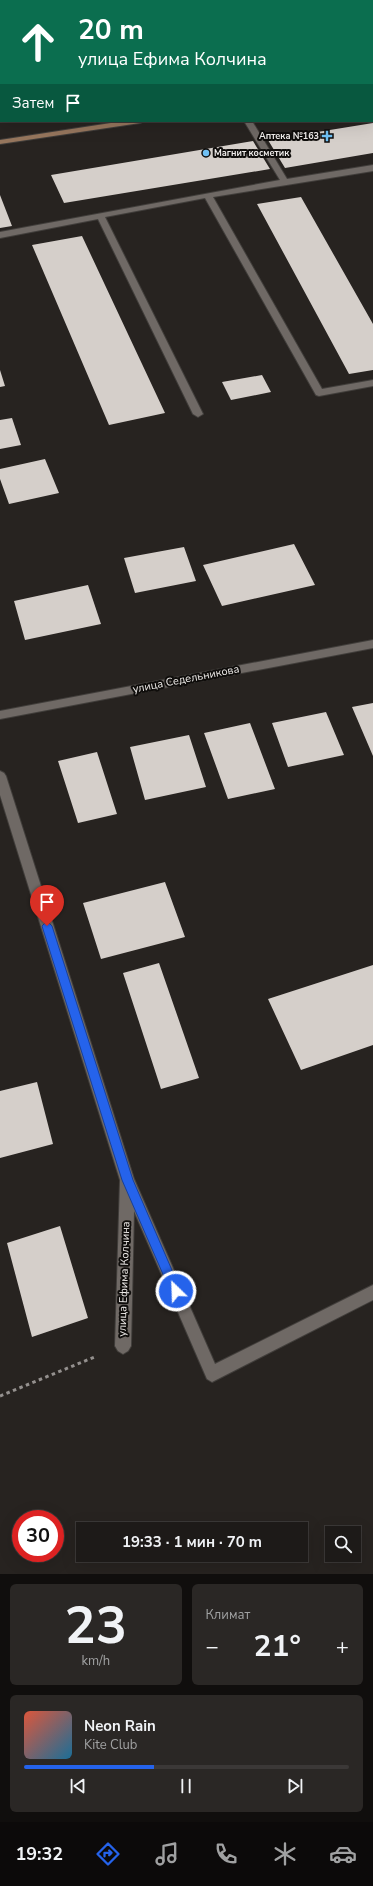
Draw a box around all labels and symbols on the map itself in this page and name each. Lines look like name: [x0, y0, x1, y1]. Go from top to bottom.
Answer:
place label: Аптека №163: [259, 130, 319, 142]
marker: Аптека №163: [322, 131, 332, 141]
place label: Магнит косметик: [214, 147, 290, 159]
marker: Магнит косметик: [201, 148, 211, 158]
street label: улица Седельникова: [131, 661, 241, 697]
pin: [30, 885, 64, 926]
street label: улица Ефима Колчина: [114, 1221, 134, 1337]
position arrow: [155, 1270, 197, 1312]
speed limit sign: 30: [12, 1510, 64, 1562]

